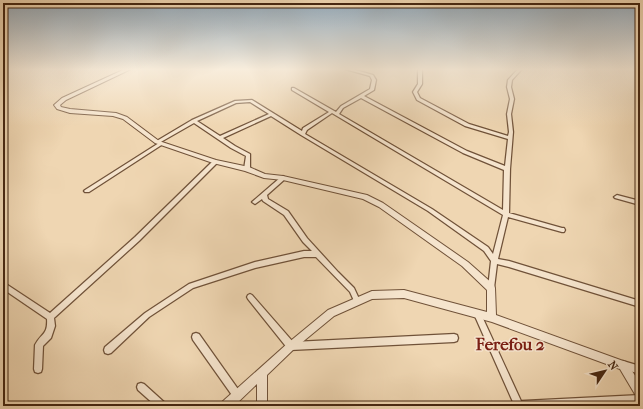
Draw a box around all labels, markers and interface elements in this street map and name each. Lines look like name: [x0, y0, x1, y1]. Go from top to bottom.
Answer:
district label: Ferefou 2: [475, 334, 545, 354]
north arrow: [585, 351, 625, 391]
text: N: [605, 358, 621, 373]

